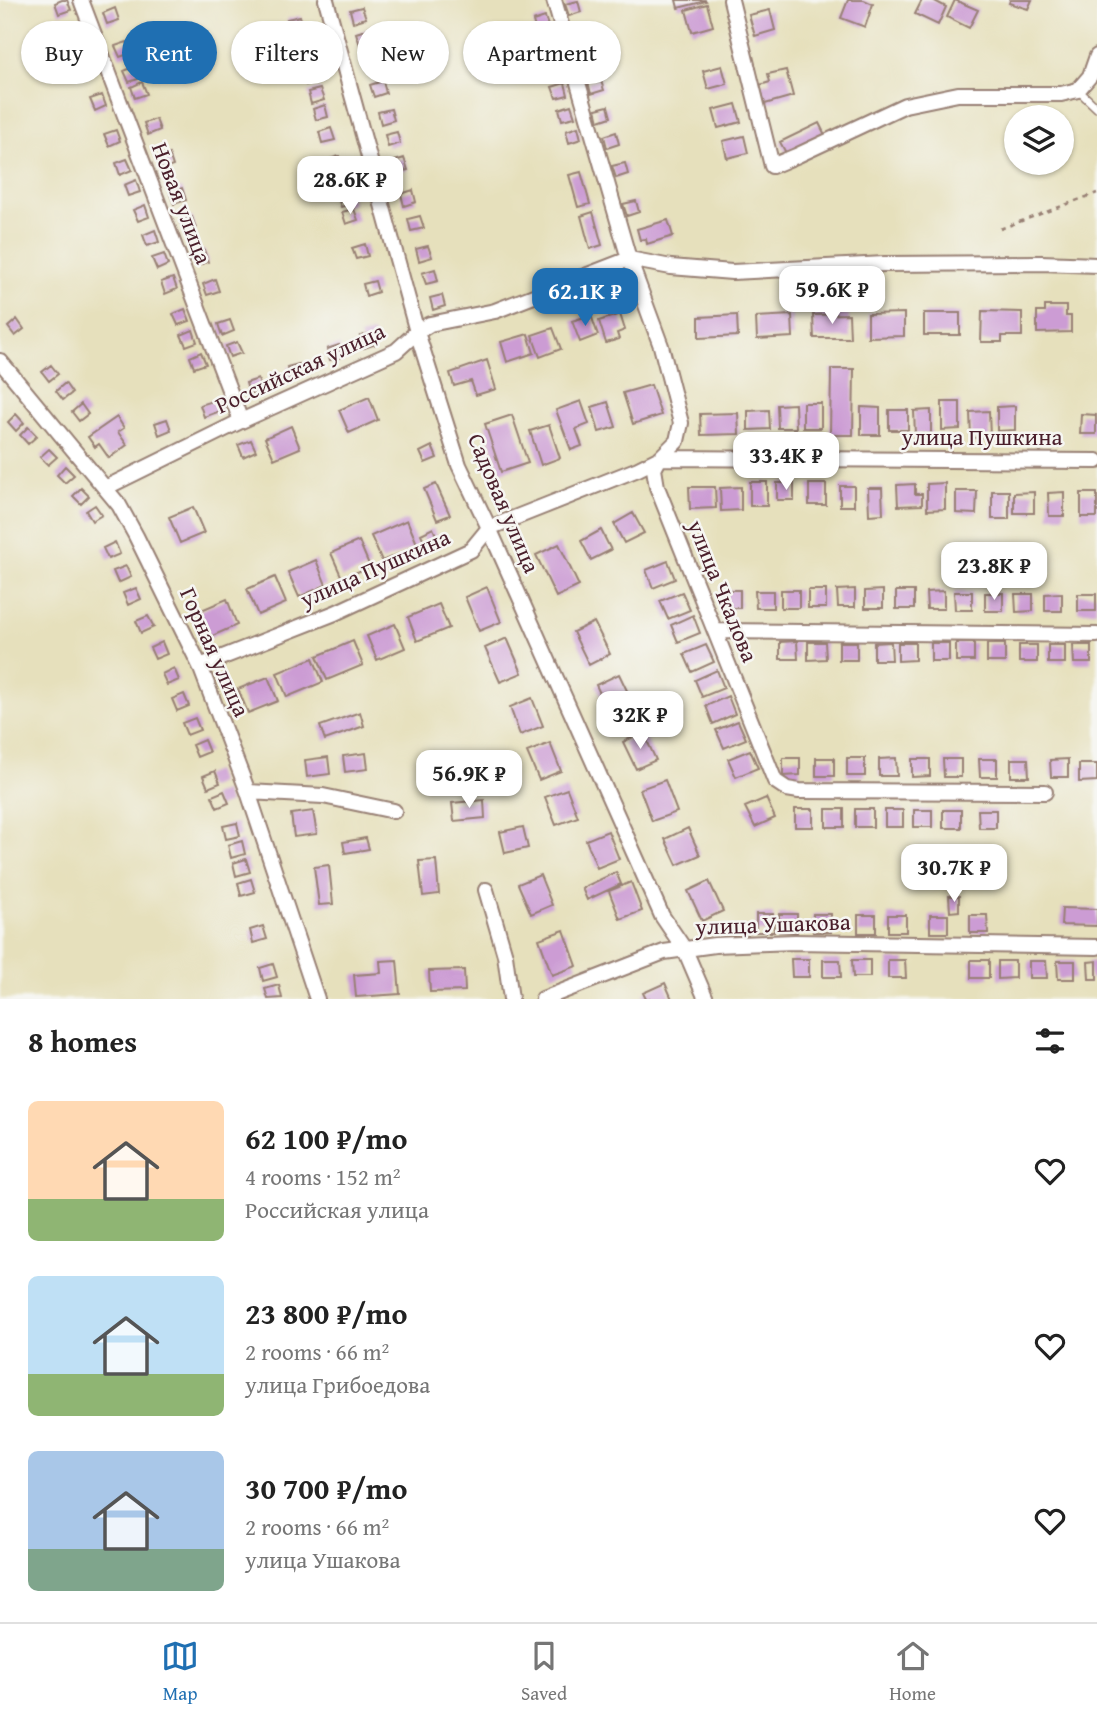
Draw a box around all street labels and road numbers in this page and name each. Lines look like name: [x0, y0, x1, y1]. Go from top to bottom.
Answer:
street label: Новая улица: [144, 137, 221, 269]
street label: Российская улица: [210, 314, 390, 421]
street label: улица Пушкина: [900, 420, 1063, 453]
street label: Садовая улица: [460, 428, 549, 578]
street label: улица Чкалова: [680, 514, 767, 667]
street label: улица Пушкина: [294, 520, 455, 616]
street label: Горная улица: [172, 582, 259, 722]
street label: улица Ушакова: [694, 904, 851, 943]

